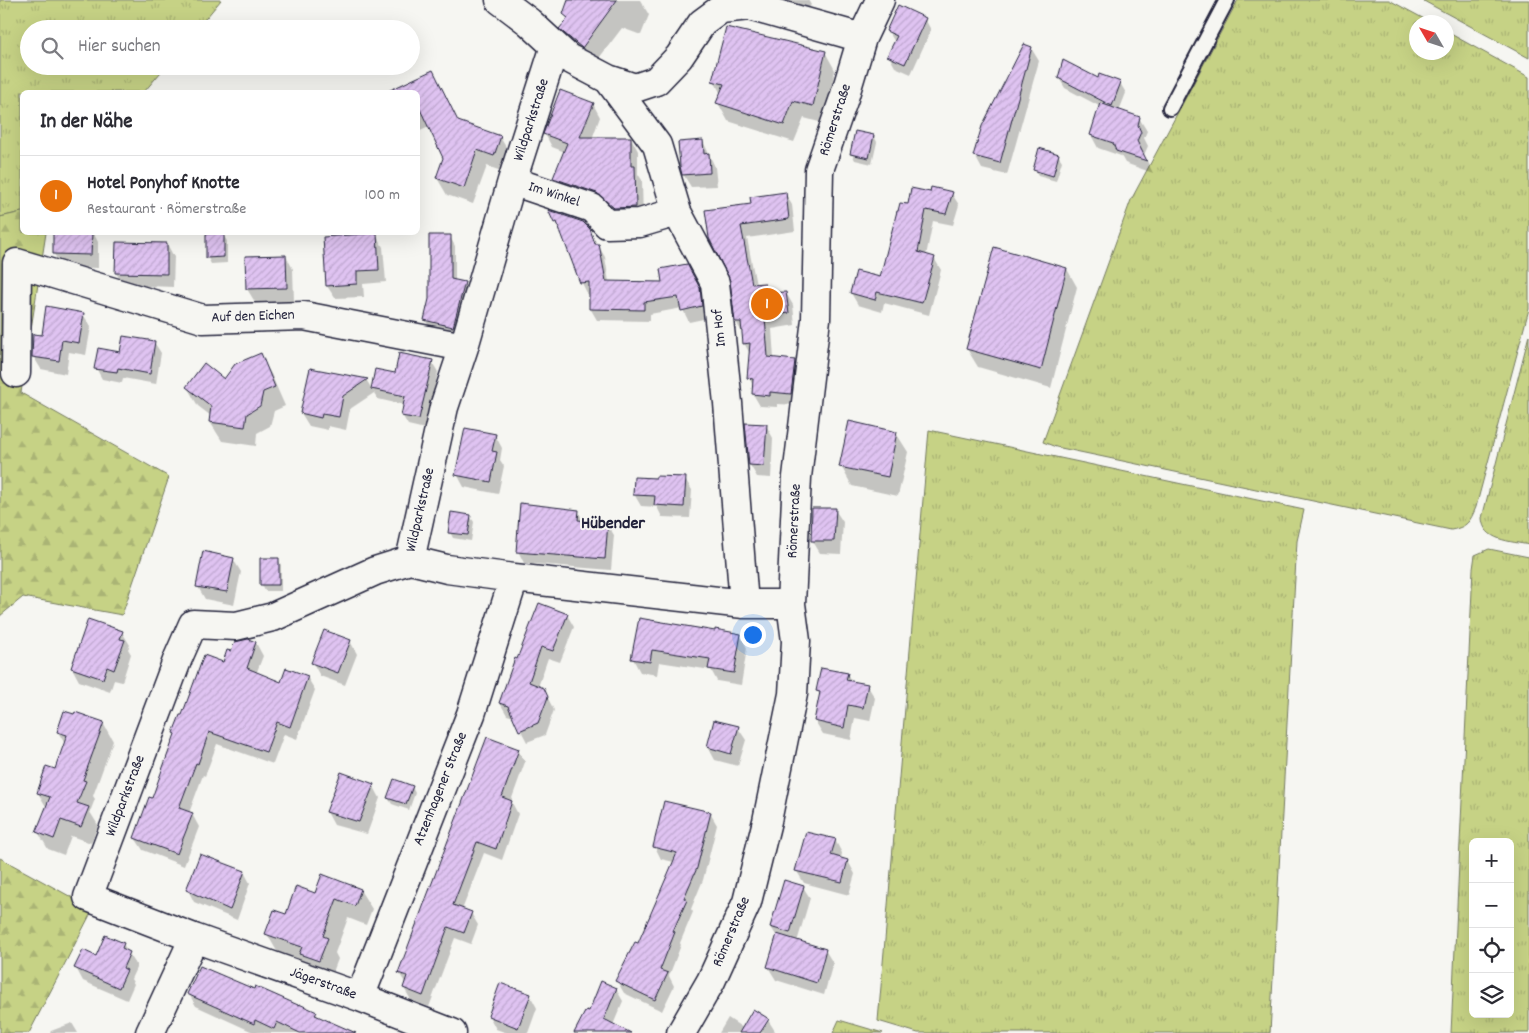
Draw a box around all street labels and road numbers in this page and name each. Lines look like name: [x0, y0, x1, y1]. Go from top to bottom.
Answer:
street label: Wildparkstraße: [508, 75, 556, 164]
street label: Römerstraße: [814, 81, 858, 159]
street label: Im Winkel: [525, 176, 583, 214]
street label: Auf den Eichen: [211, 305, 295, 329]
street label: Im Hof: [707, 307, 733, 348]
street label: Wildparkstraße: [401, 465, 441, 554]
street label: Römerstraße: [782, 483, 808, 559]
street label: Atzenhagener Straße: [408, 728, 474, 849]
street label: Wildparkstraße: [100, 752, 152, 840]
street label: Römerstraße: [707, 893, 757, 971]
street label: Jägerstraße: [286, 962, 360, 1006]

